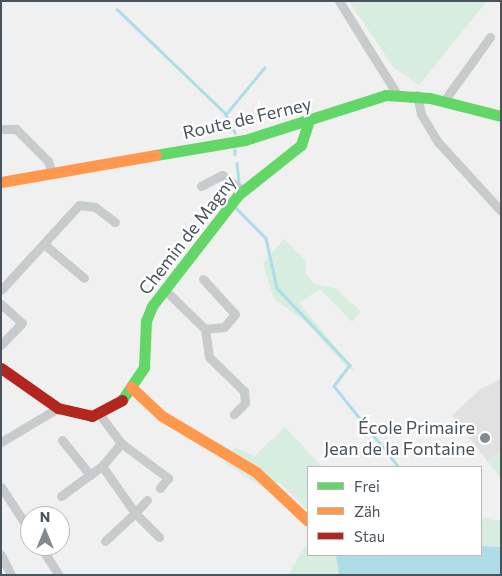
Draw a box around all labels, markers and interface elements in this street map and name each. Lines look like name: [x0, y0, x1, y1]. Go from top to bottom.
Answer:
street label: Route de Ferney: [181, 93, 313, 143]
street label: Chemin de Magny: [134, 171, 240, 299]
place label: École Primaire Jean de la Fontaine: [324, 417, 475, 459]
marker: École Primaire Jean de la Fontaine: [479, 432, 491, 444]
legend: [307, 466, 482, 556]
text: Frei: [354, 477, 380, 495]
text: Zäh: [354, 502, 380, 520]
north arrow: [20, 506, 70, 556]
text: N: [40, 508, 50, 525]
text: Stau: [354, 527, 385, 545]

